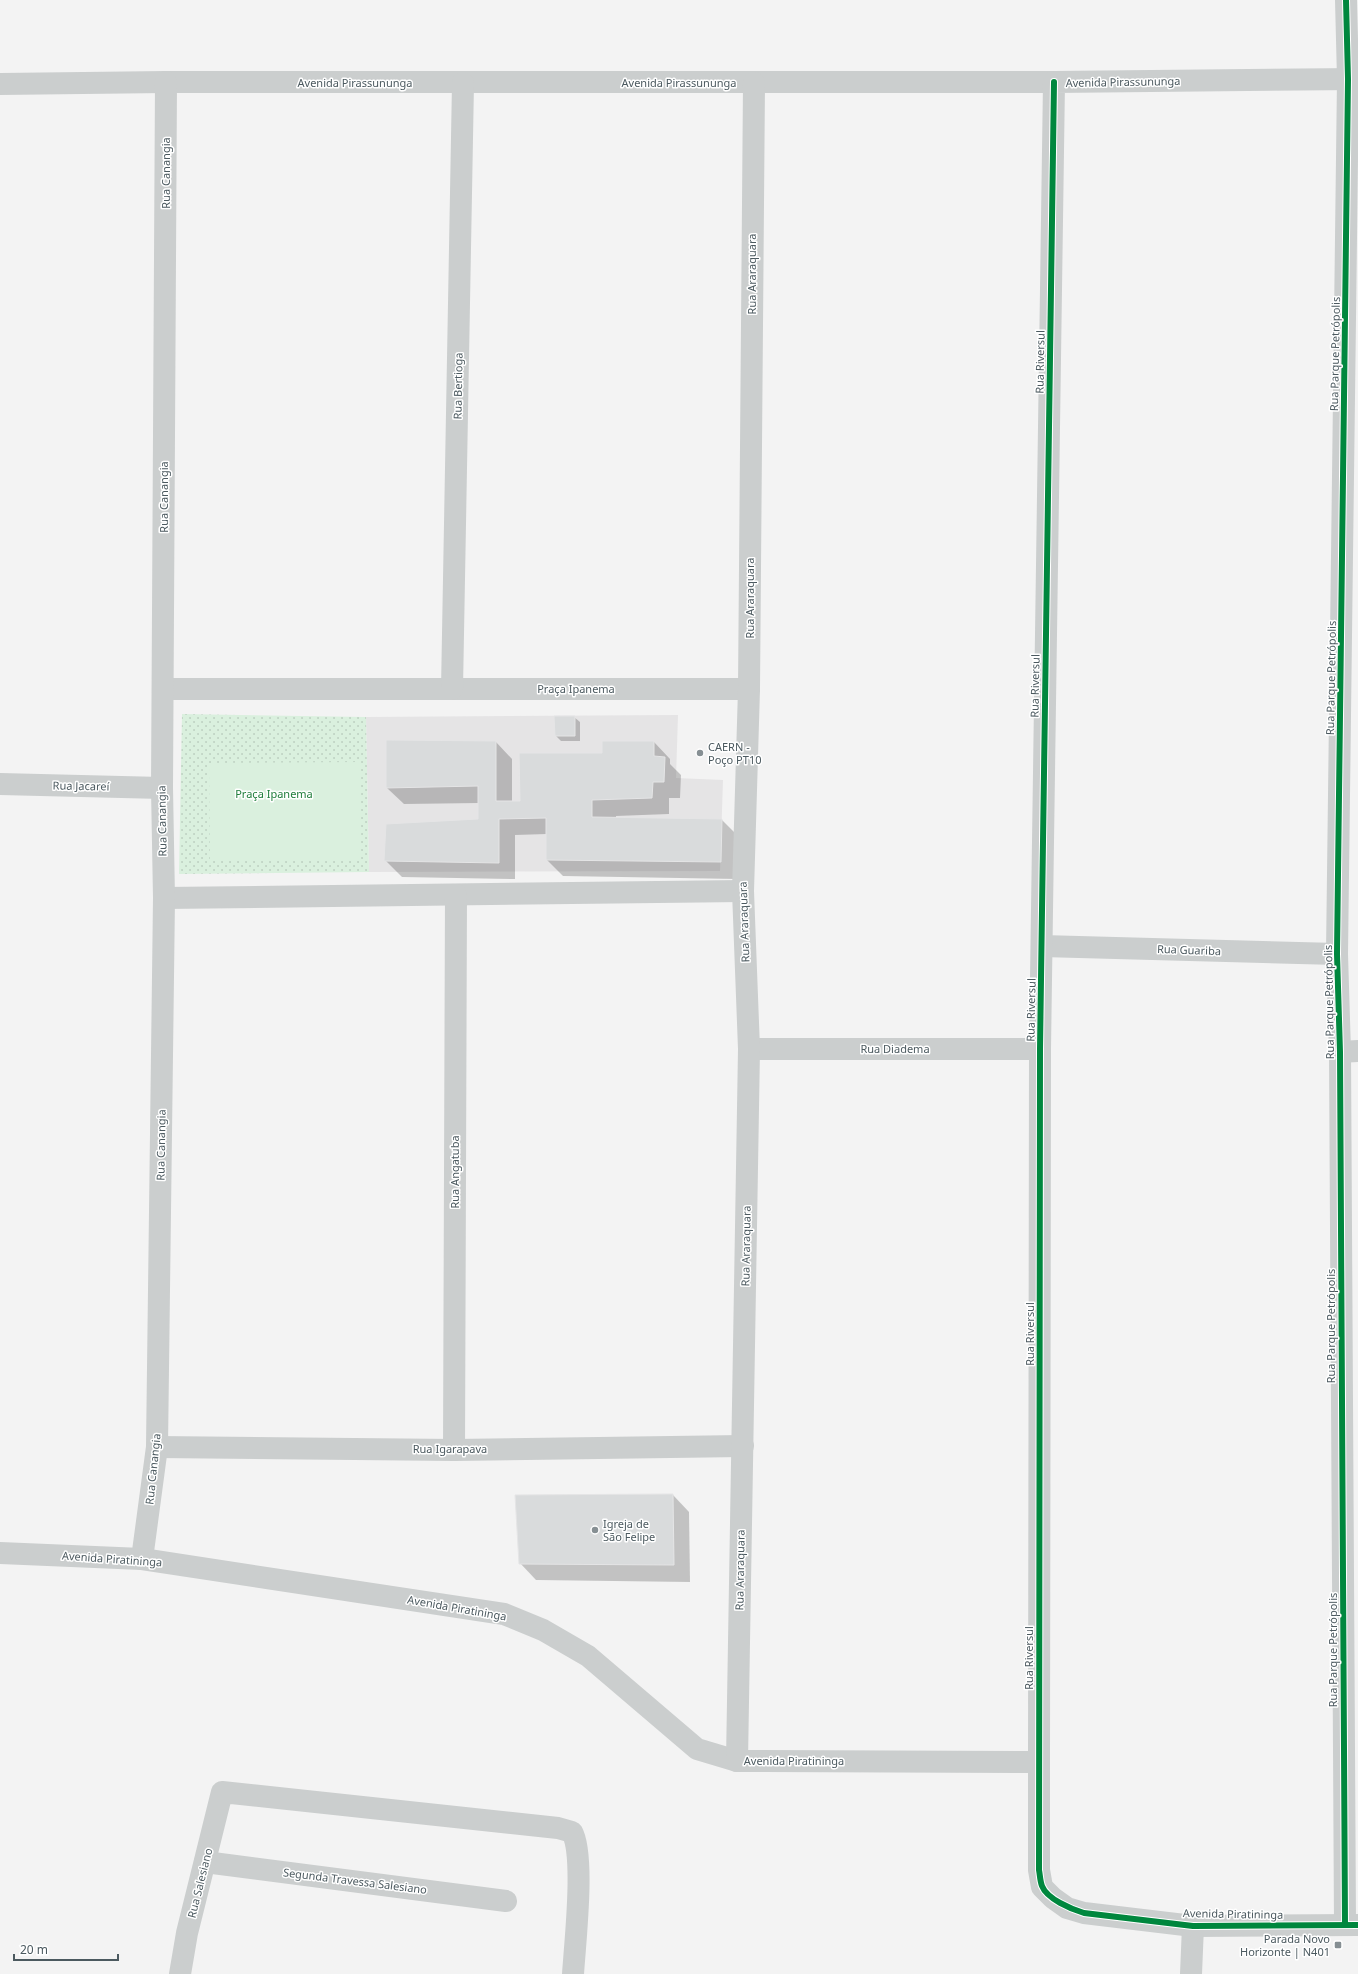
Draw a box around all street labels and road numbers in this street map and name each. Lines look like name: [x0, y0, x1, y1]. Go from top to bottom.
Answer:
street label: Avenida Pirassununga: [1065, 73, 1181, 90]
street label: Avenida Pirassununga: [298, 75, 412, 90]
street label: Avenida Pirassununga: [622, 75, 736, 90]
street label: Rua Canangia: [158, 137, 173, 209]
street label: Rua Araraquara: [744, 234, 759, 314]
street label: Rua Parque Petrópolis: [1326, 297, 1343, 411]
street label: Rua Riversul: [1031, 330, 1048, 394]
street label: Rua Bertioga: [449, 352, 466, 420]
street label: Rua Canangia: [156, 461, 171, 533]
street label: Rua Araraquara: [742, 558, 757, 638]
street label: Rua Parque Petrópolis: [1322, 621, 1339, 735]
street label: Rua Riversul: [1026, 654, 1043, 718]
street label: Praça Ipanema: [537, 681, 615, 696]
street label: Rua Jacareí: [53, 778, 111, 794]
street label: Rua Canangia: [153, 785, 170, 857]
street label: Rua Araraquara: [735, 881, 752, 963]
street label: Rua Guariba: [1157, 941, 1221, 958]
street label: Rua Parque Petrópolis: [1320, 945, 1337, 1059]
street label: Rua Riversul: [1022, 978, 1039, 1042]
street label: Rua Diadema: [860, 1041, 930, 1056]
street label: Rua Canangia: [152, 1109, 169, 1181]
street label: Rua Angatuba: [447, 1135, 462, 1209]
street label: Rua Araraquara: [737, 1205, 754, 1287]
street label: Rua Parque Petrópolis: [1323, 1269, 1338, 1383]
street label: Rua Riversul: [1022, 1302, 1037, 1366]
street label: Rua Canangia: [141, 1433, 164, 1505]
street label: Rua Igarapava: [413, 1441, 487, 1456]
street label: Rua Araraquara: [731, 1529, 748, 1611]
street label: Avenida Piratininga: [61, 1548, 163, 1569]
street label: Avenida Piratininga: [406, 1591, 508, 1624]
street label: Rua Parque Petrópolis: [1325, 1593, 1340, 1707]
street label: Rua Riversul: [1021, 1626, 1036, 1690]
street label: Avenida Piratininga: [744, 1753, 844, 1768]
street label: Rua Salesiano: [184, 1846, 216, 1919]
street label: Segunda Travessa Salesiano: [282, 1864, 428, 1897]
street label: Avenida Piratininga: [1183, 1905, 1283, 1922]

